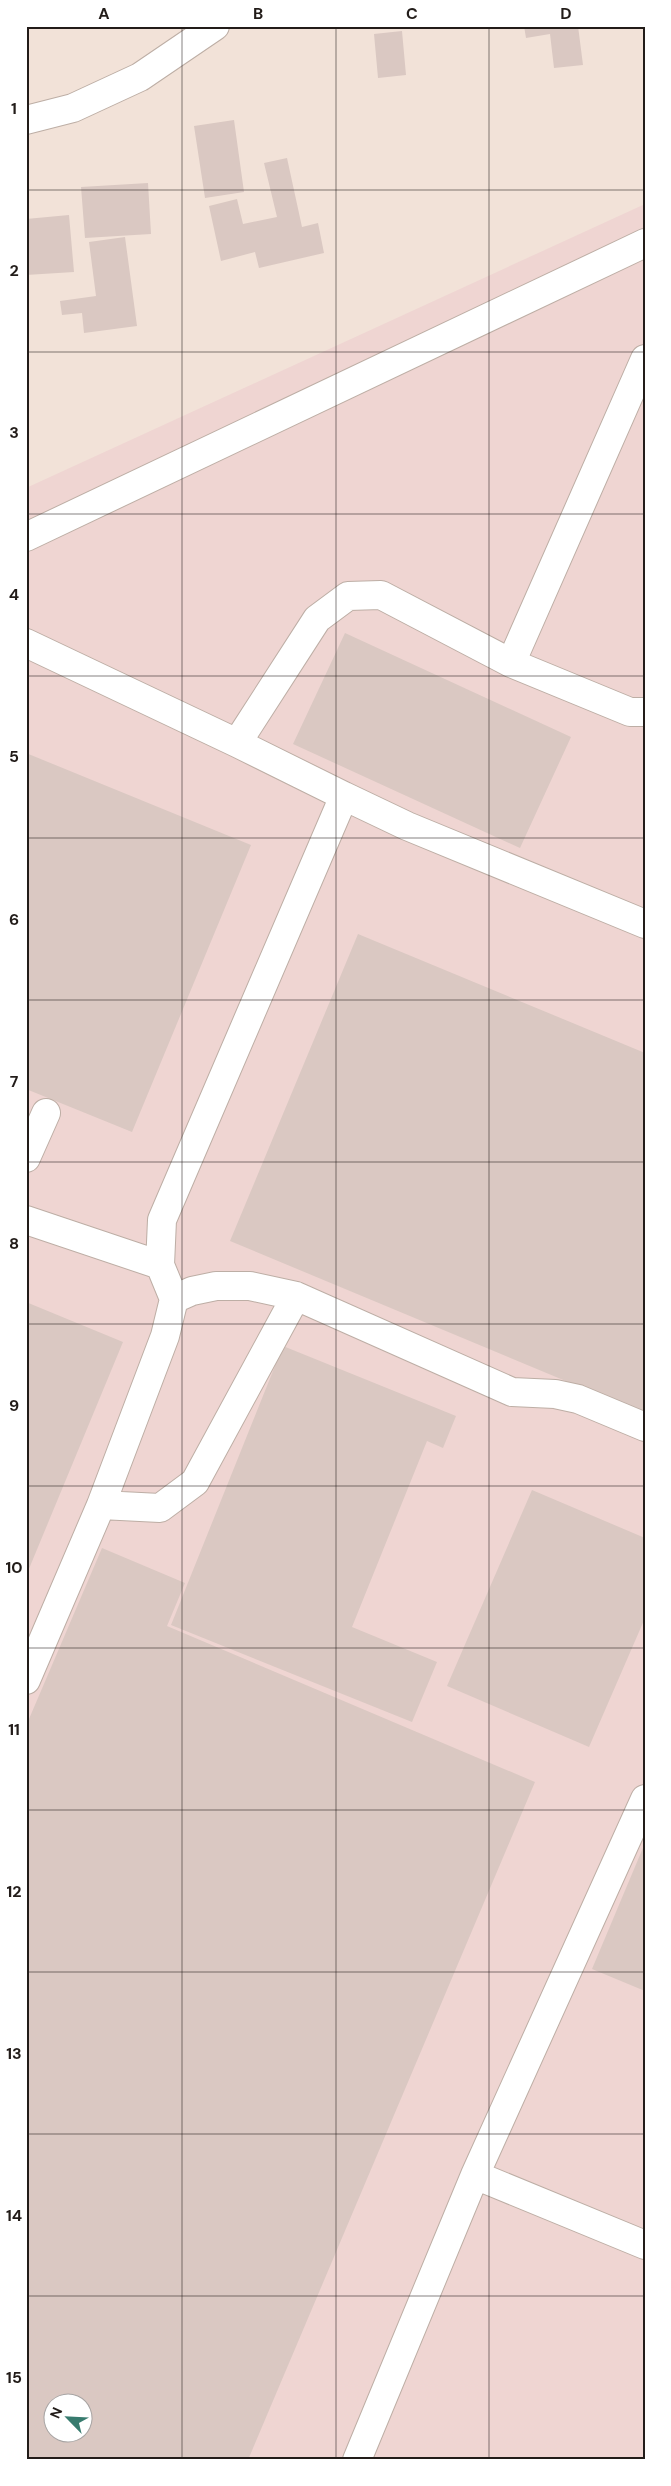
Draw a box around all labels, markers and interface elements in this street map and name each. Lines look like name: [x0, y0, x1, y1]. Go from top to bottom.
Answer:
text: A: [98, 3, 110, 24]
text: B: [253, 3, 263, 24]
text: C: [406, 3, 418, 24]
text: D: [560, 3, 572, 24]
text: 1: [11, 98, 17, 119]
text: 2: [9, 260, 19, 281]
text: 3: [9, 422, 19, 443]
text: 4: [9, 584, 19, 605]
text: 5: [9, 746, 19, 767]
text: 6: [9, 909, 19, 930]
text: 7: [10, 1071, 19, 1092]
text: 8: [9, 1233, 19, 1254]
text: 9: [9, 1395, 19, 1416]
text: 10: [5, 1557, 23, 1578]
text: 11: [8, 1719, 20, 1740]
text: 12: [6, 1881, 22, 1902]
text: 13: [6, 2043, 22, 2064]
text: 14: [6, 2205, 22, 2226]
text: 15: [6, 2367, 22, 2388]
north arrow: [42, 2394, 92, 2444]
text: N: [46, 2404, 66, 2421]

